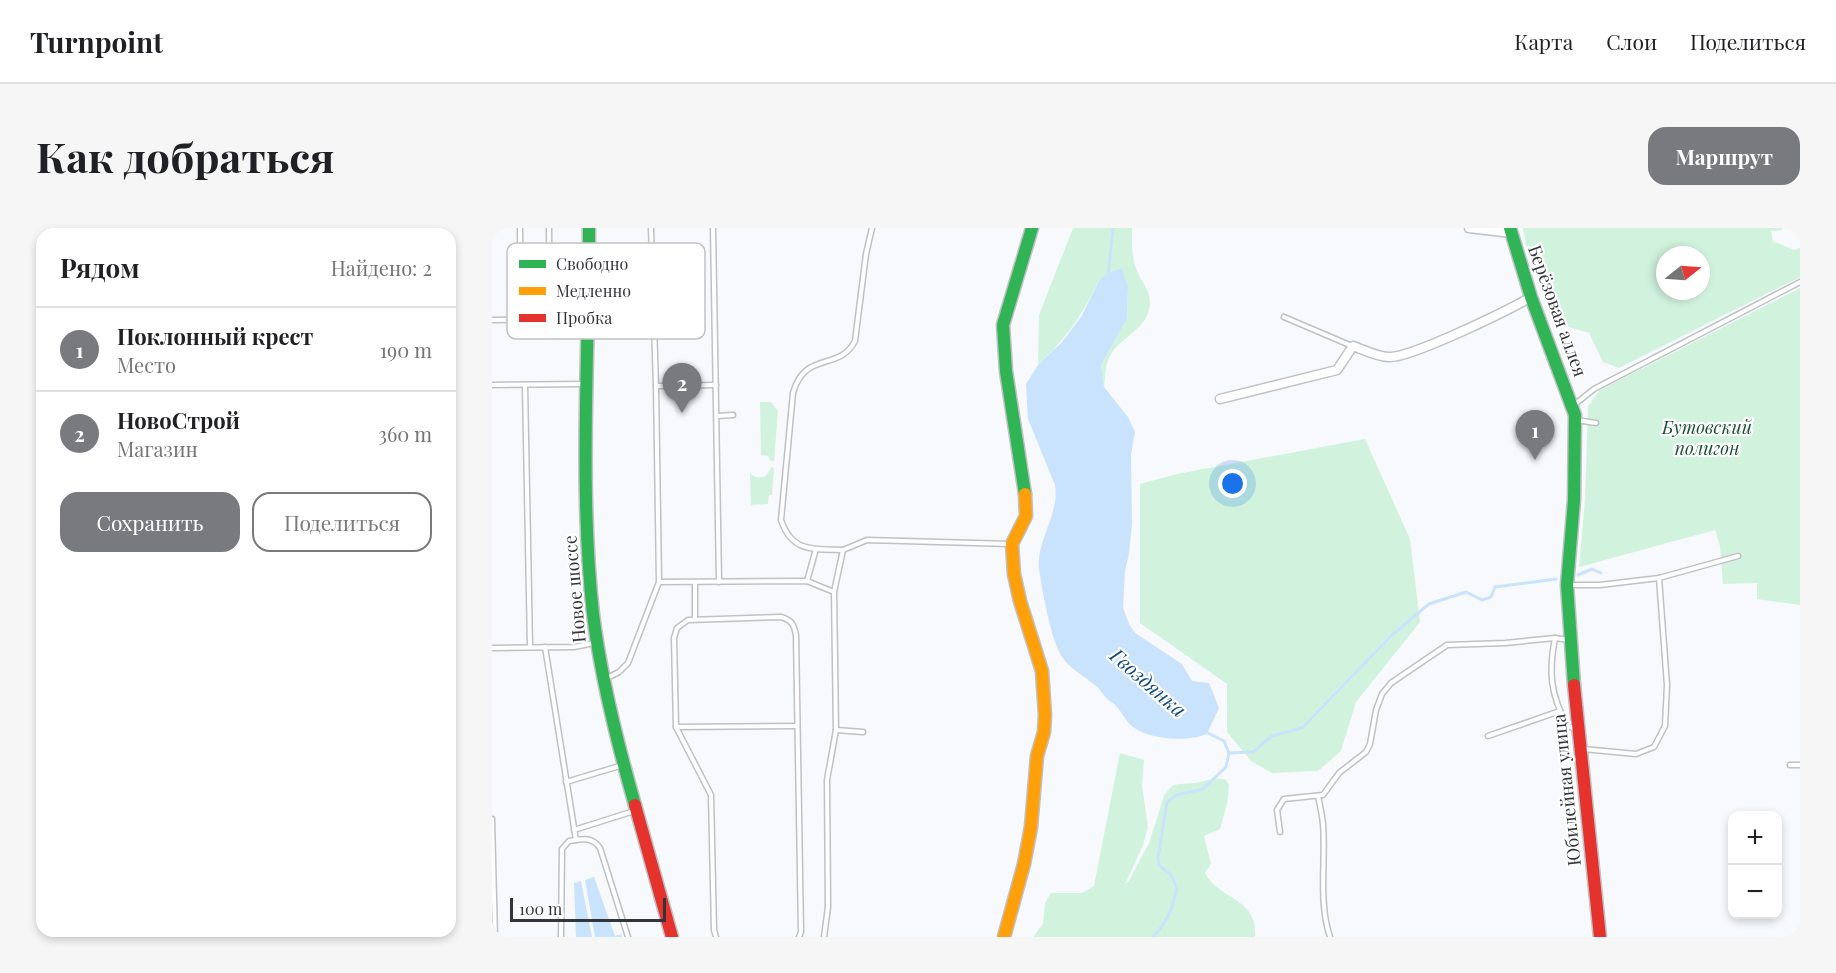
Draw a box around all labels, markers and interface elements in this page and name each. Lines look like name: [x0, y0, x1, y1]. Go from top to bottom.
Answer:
text: Turnpoint: [30, 23, 163, 60]
text: Карта: [1514, 27, 1573, 55]
text: Слои: [1606, 27, 1657, 55]
text: Поделиться: [1690, 27, 1806, 55]
button: Маршрут: [1648, 127, 1800, 185]
text: Как добраться: [36, 128, 335, 184]
street label: Берёзовая аллея: [1523, 241, 1593, 380]
legend: [507, 243, 705, 339]
north arrow: [1656, 246, 1710, 300]
text: Рядом: [60, 250, 139, 285]
text: Свободно: [556, 253, 628, 274]
text: Найдено: 2: [331, 254, 432, 281]
text: Медленно: [556, 280, 631, 301]
text: Пробка: [556, 307, 612, 328]
text: Поклонный крест: [117, 321, 313, 351]
text: 1: [76, 336, 83, 363]
text: 190 m: [380, 336, 432, 363]
text: Место: [117, 351, 176, 378]
pin: 2: [662, 364, 702, 413]
text: НовоСтрой: [117, 405, 240, 435]
pin: 1: [1516, 410, 1554, 460]
park label: Бутовский полигон: [1661, 415, 1753, 460]
text: 2: [74, 420, 85, 447]
text: 360 m: [378, 420, 432, 447]
text: Магазин: [117, 435, 198, 462]
your location: [1218, 469, 1247, 498]
button: Сохранить: [60, 492, 240, 552]
button: Поделиться: [252, 492, 432, 552]
street label: Новое шоссе: [557, 534, 591, 644]
water label: Гвоздянка: [1104, 641, 1193, 722]
street label: Юбилейная улица: [1546, 713, 1586, 867]
map controls: [1728, 811, 1782, 919]
button: +: [1728, 811, 1782, 865]
button: −: [1728, 865, 1782, 919]
scale bar: [510, 895, 666, 922]
text: 100 m: [519, 898, 562, 919]

